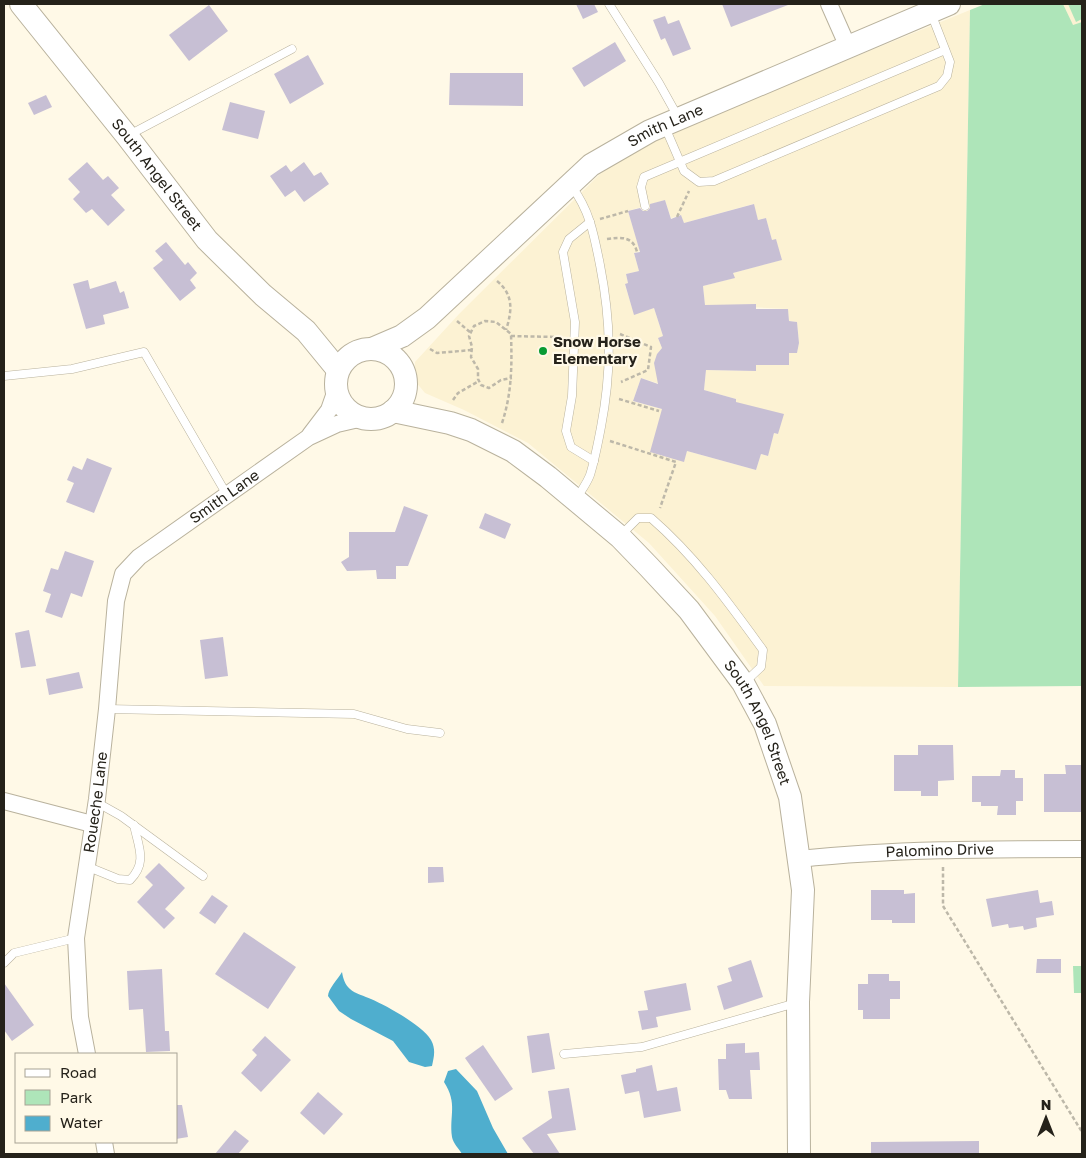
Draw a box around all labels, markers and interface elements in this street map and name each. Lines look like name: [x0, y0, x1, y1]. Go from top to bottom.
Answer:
street label: Smith Lane: [624, 99, 706, 150]
street label: South Angel Street: [108, 114, 206, 234]
place label: Snow Horse Elementary: [553, 332, 641, 367]
marker: Snow Horse Elementary: [537, 345, 549, 357]
street label: Smith Lane: [185, 465, 262, 527]
street label: South Angel Street: [721, 656, 795, 787]
street label: Roueche Lane: [79, 750, 110, 854]
street label: Palomino Drive: [885, 839, 994, 860]
legend: [15, 1053, 178, 1143]
text: Road: [60, 1063, 97, 1081]
text: Park: [60, 1088, 93, 1106]
north arrow: [1021, 1093, 1071, 1143]
text: N: [1041, 1096, 1051, 1113]
text: Water: [60, 1113, 103, 1131]

